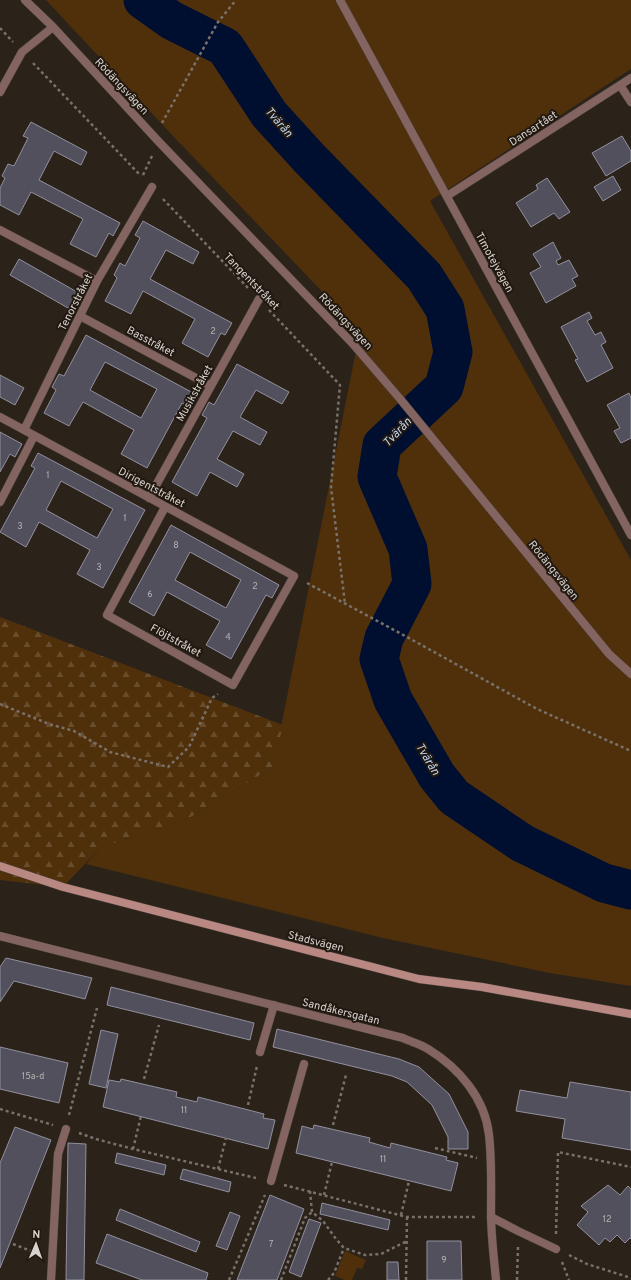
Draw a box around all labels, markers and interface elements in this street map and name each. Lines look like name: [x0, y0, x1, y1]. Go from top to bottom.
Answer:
street label: Rödängsvägen: [91, 55, 151, 118]
water label: Tvärån: [261, 104, 296, 142]
street label: Dansartået: [507, 108, 560, 150]
street label: Timotejvägen: [472, 230, 517, 295]
street label: Tangentstråket: [220, 250, 282, 313]
street label: Tenorstråket: [56, 272, 96, 333]
street label: Rödängsvägen: [315, 290, 375, 353]
street label: Basstråket: [124, 323, 177, 360]
house number: 2: [210, 326, 216, 337]
street label: Musikstråket: [174, 363, 216, 424]
water label: Tvärån: [380, 414, 416, 451]
street label: Dirigentstråket: [116, 464, 187, 511]
house number: 1: [46, 470, 50, 481]
house number: 1: [123, 513, 127, 524]
house number: 3: [17, 521, 23, 532]
street label: Rödängsvägen: [525, 538, 582, 603]
house number: 8: [173, 540, 179, 551]
house number: 3: [96, 562, 102, 573]
house number: 2: [252, 581, 258, 592]
house number: 6: [147, 589, 153, 600]
street label: Flöjtstråket: [148, 621, 203, 661]
house number: 4: [225, 632, 231, 643]
water label: Tvärån: [411, 740, 443, 779]
street label: Stadsvägen: [286, 928, 345, 956]
street label: Sandåkersgatan: [300, 996, 381, 1028]
house number: 15a-d: [22, 1071, 44, 1082]
house number: 11: [181, 1105, 187, 1116]
house number: 11: [380, 1154, 386, 1165]
house number: 12: [603, 1214, 611, 1225]
north arrow: [16, 1224, 56, 1264]
text: N: [32, 1228, 41, 1242]
house number: 7: [269, 1239, 274, 1250]
house number: 9: [441, 1255, 447, 1266]

